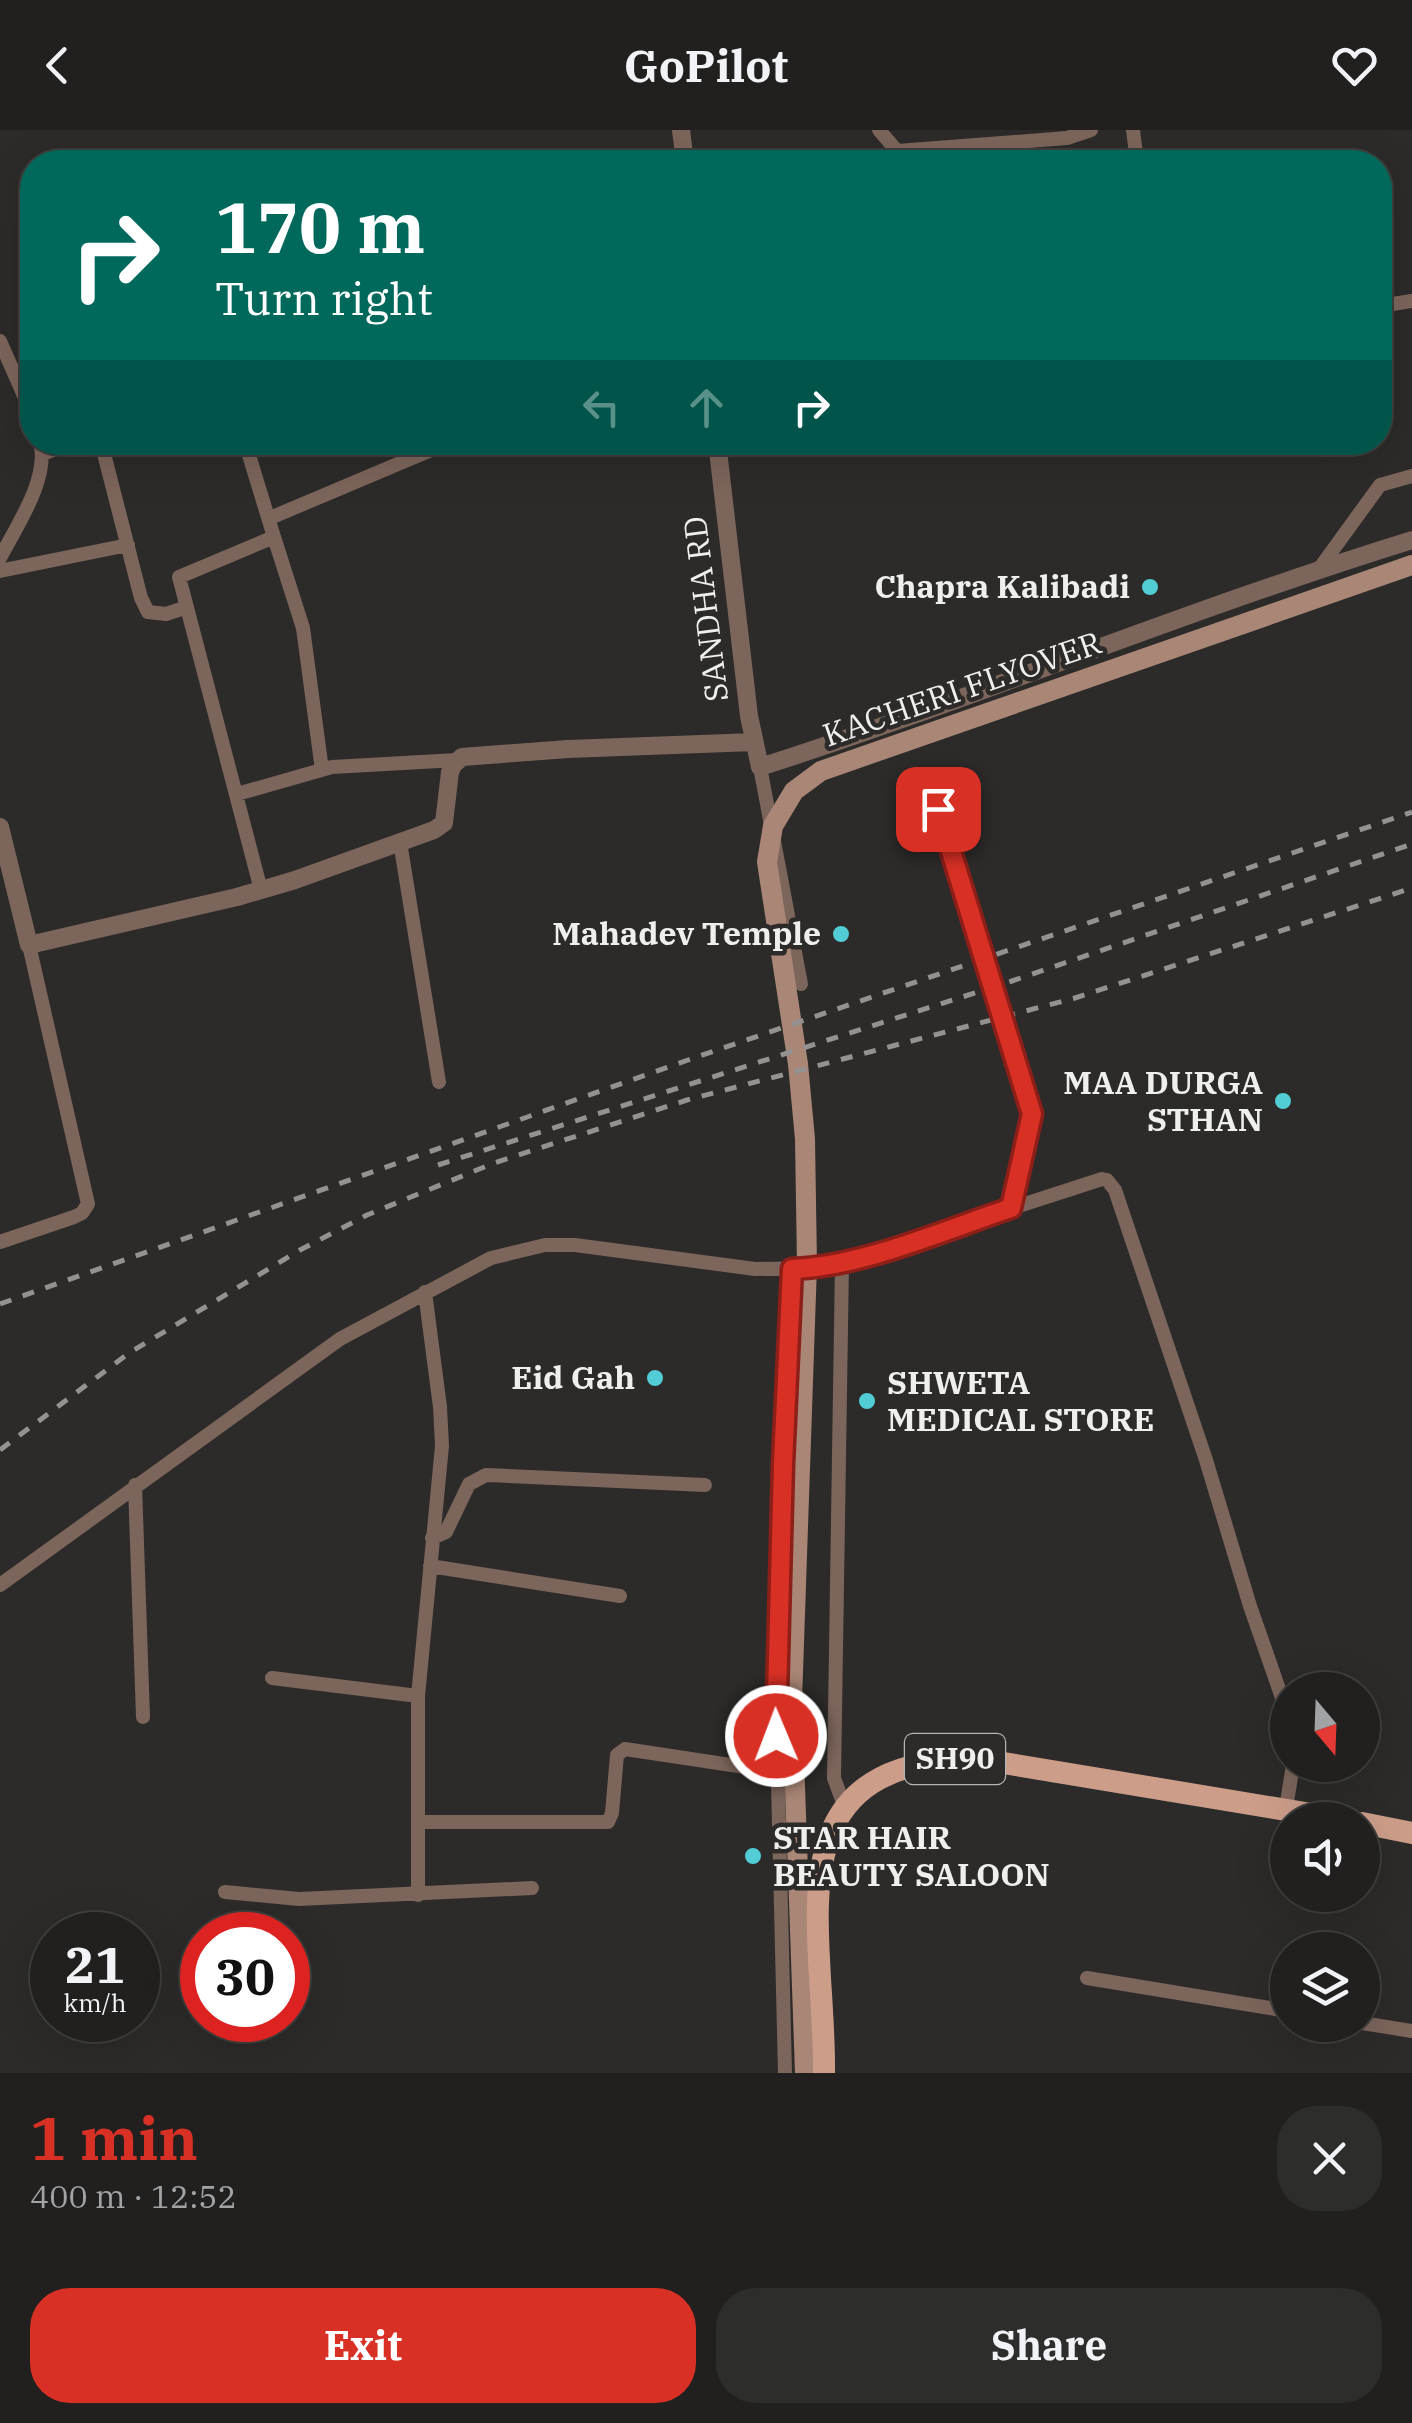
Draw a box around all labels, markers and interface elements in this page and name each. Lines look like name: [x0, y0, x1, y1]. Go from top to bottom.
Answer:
text: GoPilot: [624, 36, 788, 94]
icon: back: [30, 38, 85, 93]
icon: heart: [1327, 38, 1382, 93]
text: 170 m: [215, 181, 425, 272]
icon: right: [50, 190, 180, 320]
text: Turn right: [215, 269, 433, 327]
icon: left: [574, 380, 629, 435]
icon: ahead: [679, 380, 734, 435]
icon: right: [784, 380, 839, 435]
street label: SANDHA RD: [673, 514, 737, 704]
place label: Chapra Kalibadi: [875, 565, 1130, 607]
marker: Chapra Kalibadi: [1139, 576, 1161, 598]
street label: KACHERI FLYOVER: [817, 621, 1106, 755]
pin: [896, 767, 981, 852]
icon: arrive: [911, 782, 966, 837]
place label: Mahadev Temple: [552, 912, 821, 954]
marker: Mahadev Temple: [830, 923, 852, 945]
place label: MAA DURGA STHAN: [1063, 1061, 1263, 1140]
marker: MAA DURGA STHAN: [1272, 1090, 1294, 1112]
place label: Eid Gah: [511, 1356, 635, 1398]
place label: SHWETA MEDICAL STORE: [887, 1361, 1154, 1440]
marker: Eid Gah: [644, 1367, 666, 1389]
marker: SHWETA MEDICAL STORE: [856, 1390, 878, 1412]
north arrow: [1270, 1672, 1380, 1782]
map controls: [1270, 1672, 1380, 2042]
position arrow: [724, 1684, 828, 1788]
road number: SH90: [905, 1734, 1005, 1784]
button: sound: [1270, 1802, 1380, 1912]
place label: STAR HAIR BEAUTY SALOON: [773, 1816, 1050, 1895]
marker: STAR HAIR BEAUTY SALOON: [742, 1845, 764, 1867]
speed limit sign: 30: [180, 1912, 310, 2042]
text: 21: [65, 1932, 125, 1997]
button: layers: [1270, 1932, 1380, 2042]
text: km/h: [63, 1986, 127, 2019]
text: 1 min: [30, 2098, 198, 2177]
button: close: [1277, 2106, 1382, 2211]
text: 400 m · 12:52: [30, 2175, 237, 2217]
button: Exit: [30, 2288, 696, 2403]
button: Share: [716, 2288, 1382, 2403]

